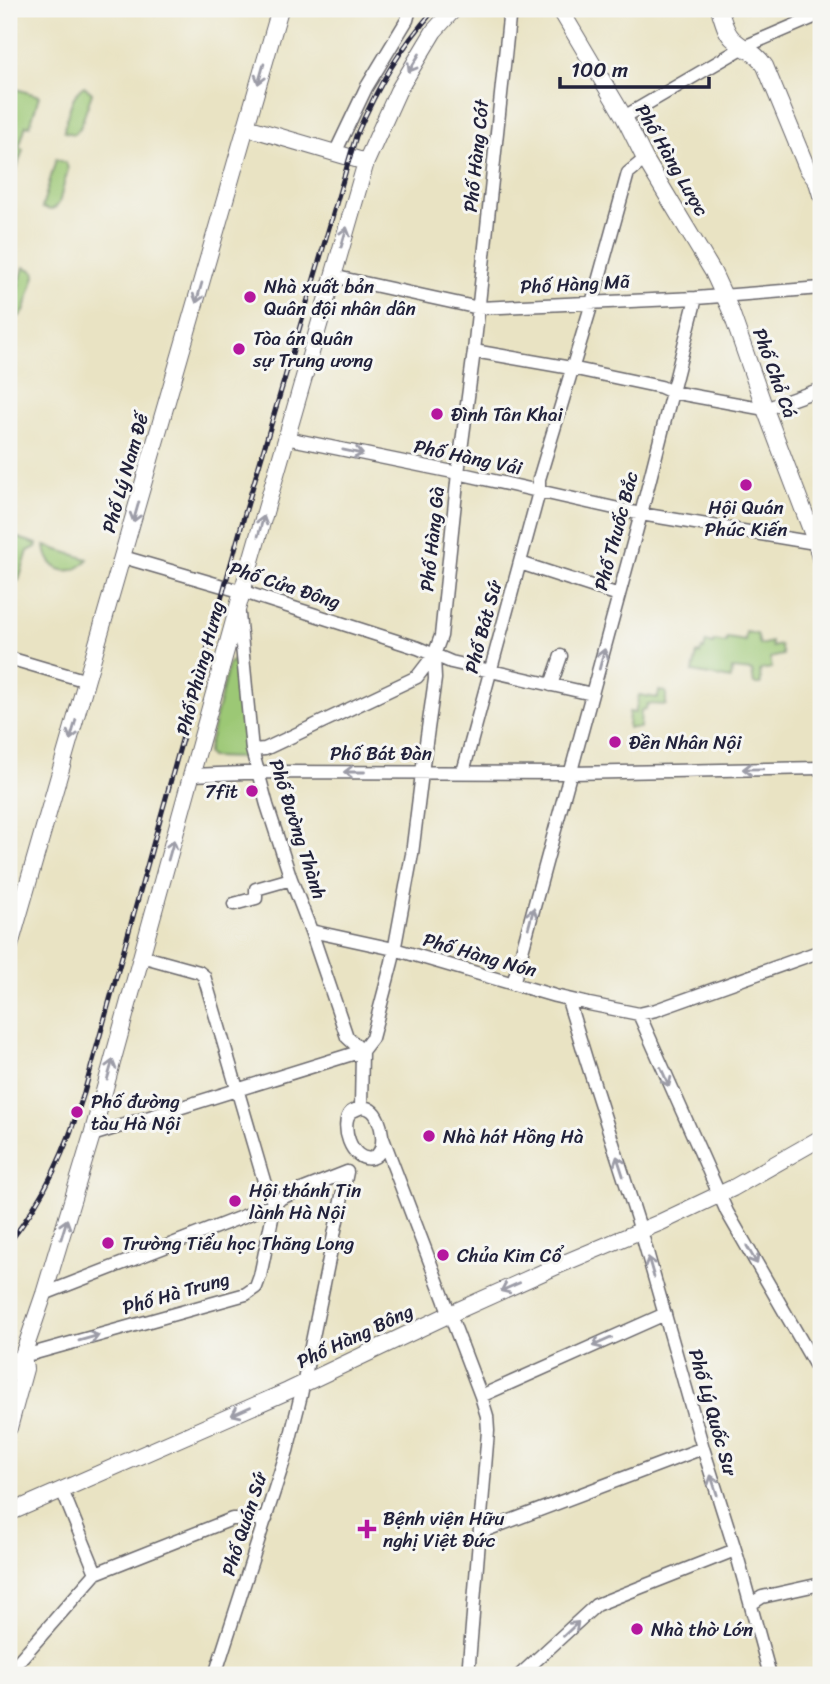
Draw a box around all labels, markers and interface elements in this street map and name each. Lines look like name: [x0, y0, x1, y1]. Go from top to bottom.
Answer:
scale bar: [560, 46, 709, 90]
text: 100 m: [571, 51, 628, 89]
one-way arrow: [407, 53, 421, 73]
one-way arrow: [254, 63, 267, 85]
street label: Phố Hàng Cót: [454, 97, 498, 214]
street label: Phố Hàng Lược: [626, 98, 718, 223]
one-way arrow: [338, 226, 351, 249]
street label: Phố Hàng Mã: [519, 265, 631, 303]
place label: Nhà xuất bản Quân đội nhân dân: [264, 270, 416, 325]
one-way arrow: [191, 282, 204, 304]
marker: Nhà xuất bản Quân đội nhân dân: [242, 289, 258, 305]
place label: Tòa án Quân sự Trung ương: [252, 322, 373, 377]
street label: Phố Chả Cá: [743, 323, 807, 423]
marker: Tòa án Quân sự Trung ương: [231, 341, 247, 357]
place label: Đình Tân Khai: [451, 398, 563, 431]
street label: Phố Lý Nam Đế: [92, 406, 159, 537]
marker: Đình Tân Khai: [429, 406, 445, 422]
street label: Phố Hàng Vải: [411, 429, 526, 485]
one-way arrow: [341, 445, 364, 459]
street label: Phố Thuốc Bắc: [584, 467, 648, 594]
marker: Hội Quán Phúc Kiến: [738, 477, 754, 493]
street label: Phố Hàng Gà: [410, 484, 454, 593]
place label: Hội Quán Phúc Kiến: [705, 491, 787, 546]
one-way arrow: [129, 500, 142, 523]
one-way arrow: [255, 515, 268, 538]
street label: Phố Cửa Đông: [225, 552, 345, 619]
street label: Phố Bát Sứ: [455, 576, 511, 677]
street label: Phố Phùng Hưng: [166, 597, 234, 739]
one-way arrow: [596, 649, 609, 671]
one-way arrow: [65, 719, 78, 741]
place label: Đền Nhân Nội: [629, 726, 742, 759]
marker: Đền Nhân Nội: [607, 734, 623, 750]
street label: Phố Bát Đàn: [330, 737, 432, 770]
street label: Phố Đường Thành: [260, 755, 336, 903]
one-way arrow: [742, 762, 765, 776]
one-way arrow: [342, 765, 365, 779]
place label: 7fit: [205, 775, 238, 808]
marker: 7fit: [244, 783, 260, 799]
one-way arrow: [165, 840, 178, 862]
one-way arrow: [525, 907, 538, 930]
street label: Phố Hàng Nón: [419, 923, 541, 987]
one-way arrow: [104, 1059, 117, 1081]
one-way arrow: [659, 1066, 672, 1087]
place label: Phố đường tàu Hà Nội: [91, 1085, 181, 1140]
marker: Phố đường tàu Hà Nội: [69, 1104, 85, 1120]
place label: Nhà hát Hồng Hà: [443, 1120, 584, 1153]
marker: Nhà hát Hồng Hà: [421, 1128, 437, 1144]
one-way arrow: [613, 1156, 625, 1178]
place label: Hội thánh Tin lành Hà Nội: [249, 1174, 361, 1229]
marker: Hội thánh Tin lành Hà Nội: [227, 1193, 243, 1209]
one-way arrow: [58, 1218, 71, 1240]
place label: Trường Tiểu học Thăng Long: [122, 1227, 355, 1260]
marker: Trường Tiểu học Thăng Long: [100, 1235, 116, 1251]
place label: Chủa Kim Cổ: [457, 1239, 565, 1272]
one-way arrow: [745, 1245, 759, 1265]
marker: Chủa Kim Cổ: [435, 1247, 451, 1263]
one-way arrow: [644, 1256, 657, 1278]
street label: Phố Hà Trung: [118, 1262, 234, 1324]
one-way arrow: [500, 1281, 522, 1294]
street label: Phố Hàng Bông: [291, 1294, 419, 1377]
one-way arrow: [77, 1331, 100, 1344]
one-way arrow: [592, 1336, 614, 1349]
street label: Phố Lý Quốc Sư: [679, 1345, 747, 1480]
one-way arrow: [231, 1405, 252, 1418]
street label: Phố Quán Sứ: [212, 1467, 277, 1580]
one-way arrow: [707, 1474, 720, 1496]
place label: Bệnh viện Hữu nghị Việt Đức: [383, 1502, 504, 1557]
marker: Bệnh viện Hữu nghị Việt Đức: [357, 1519, 377, 1539]
place label: Nhà thờ Lớn: [651, 1613, 753, 1646]
one-way arrow: [562, 1621, 579, 1638]
marker: Nhà thờ Lớn: [629, 1621, 645, 1637]

